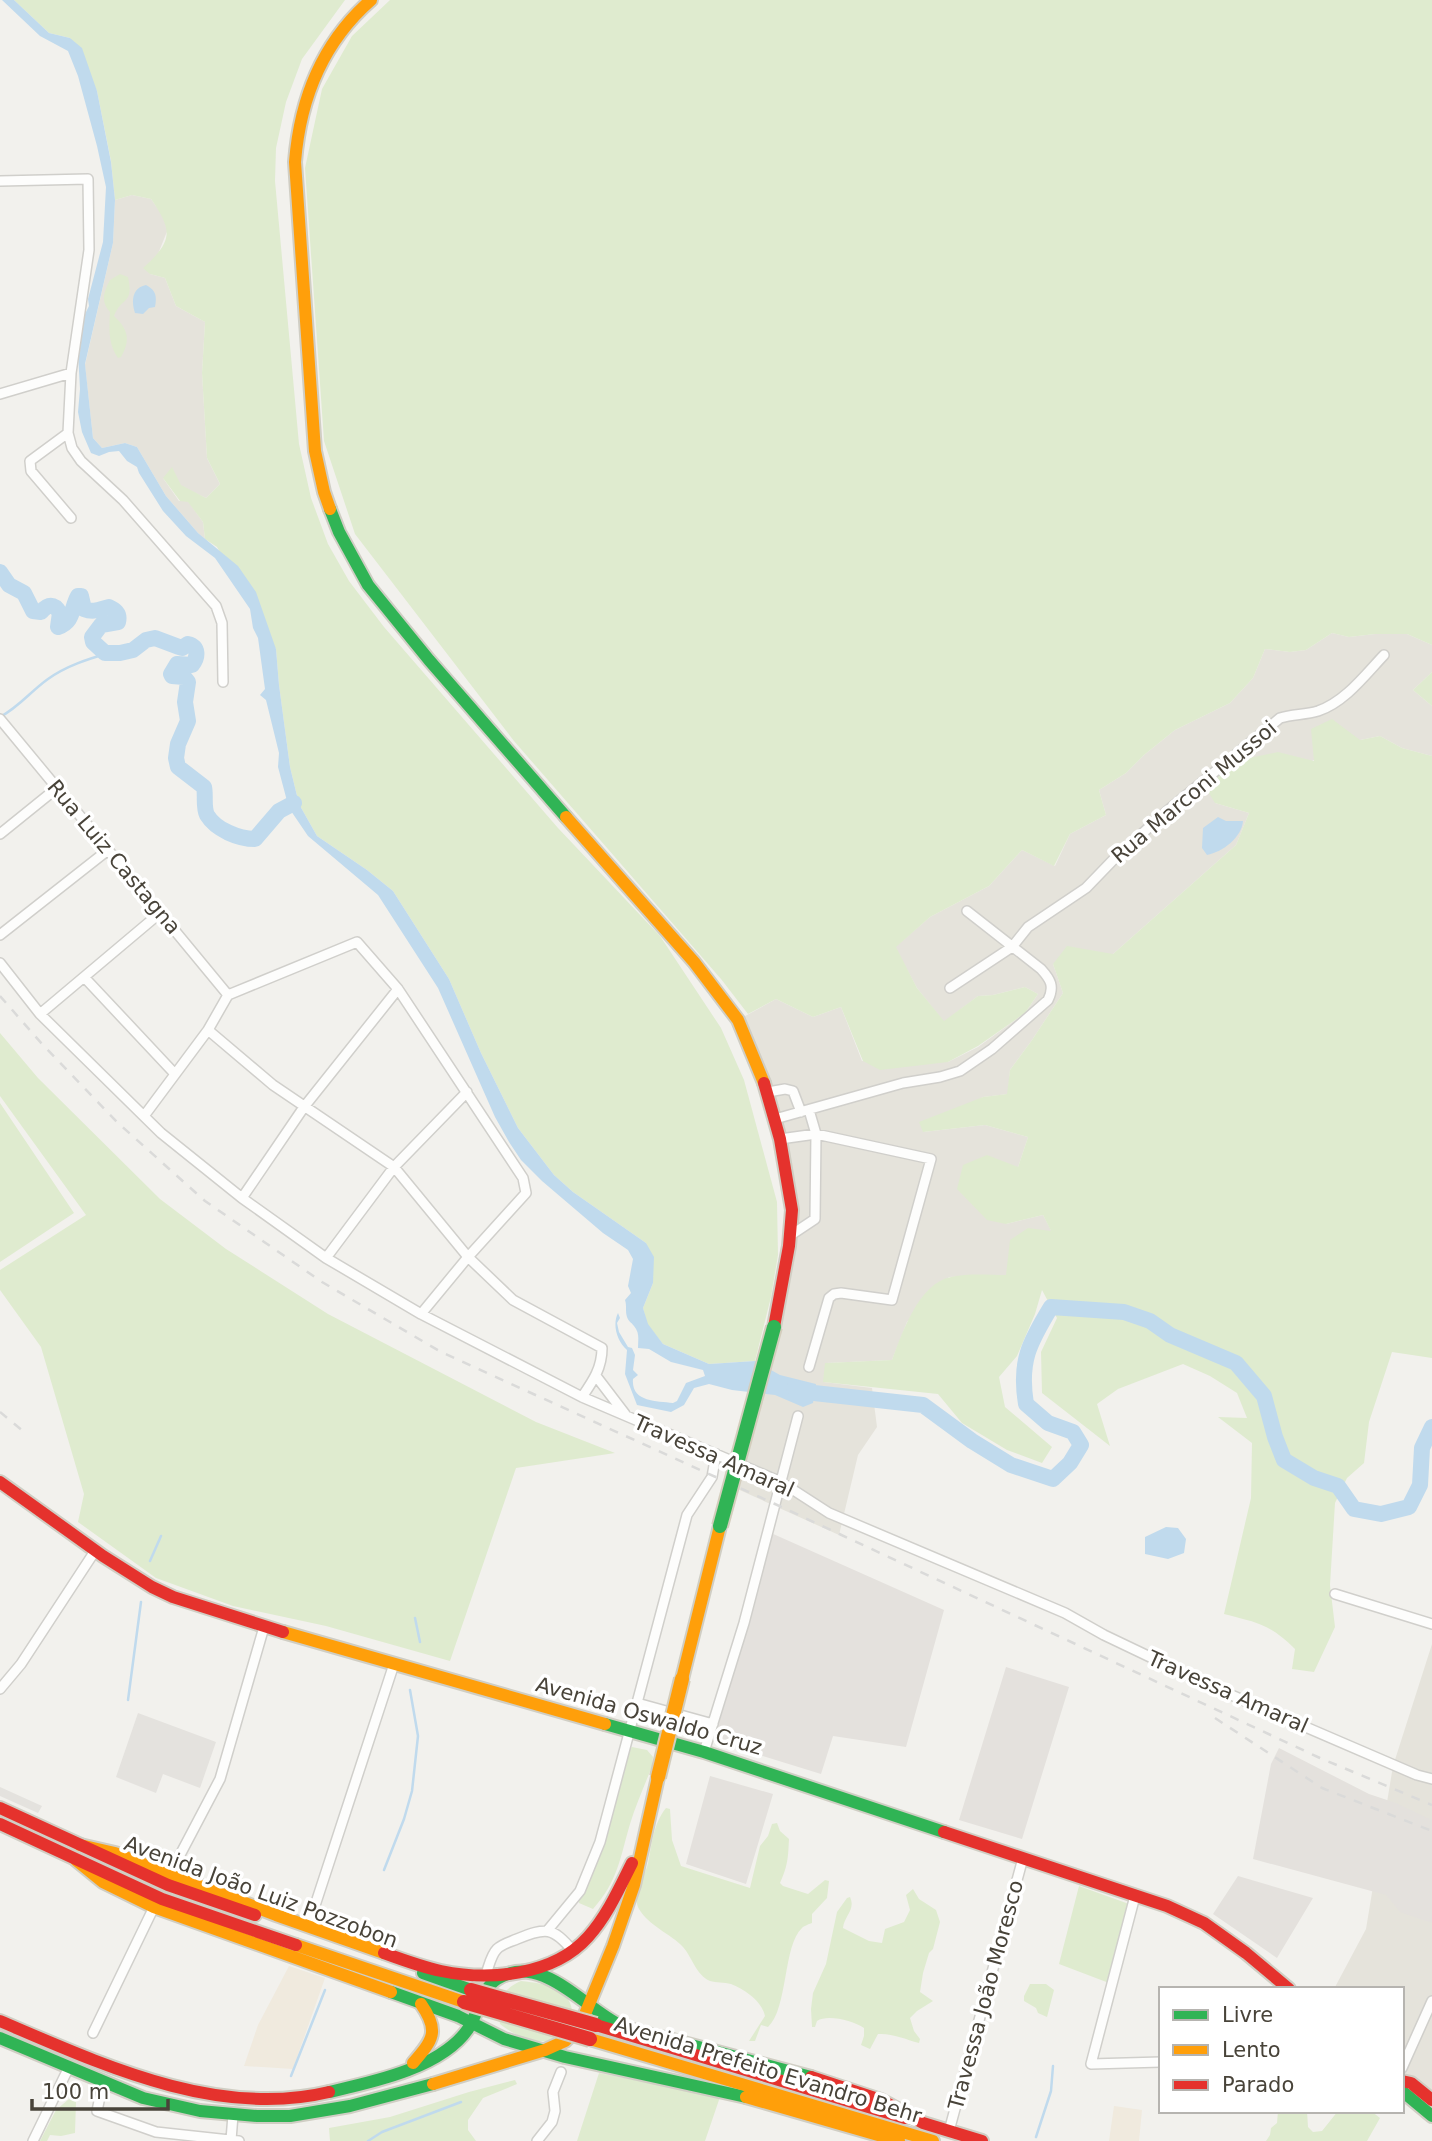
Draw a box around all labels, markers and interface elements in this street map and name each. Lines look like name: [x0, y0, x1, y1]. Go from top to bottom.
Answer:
street label: Rua Marconi Mussoi: [1107, 716, 1281, 868]
street label: Rua Luiz Castagna: [43, 775, 185, 939]
street label: Travessa Amaral: [629, 1409, 798, 1502]
street label: Travessa Amaral: [1143, 1645, 1312, 1738]
street label: Avenida Oswaldo Cruz: [533, 1672, 765, 1760]
street label: Avenida João Luiz Pozzobon: [121, 1831, 401, 1953]
street label: Travessa João Moresco: [943, 1877, 1028, 2113]
legend: [1159, 1987, 1404, 2113]
text: Livre: [1222, 2003, 1273, 2027]
street label: Avenida Prefeito Evandro Behr: [611, 2012, 925, 2128]
text: Lento: [1222, 2038, 1281, 2062]
scale bar: [32, 2068, 168, 2112]
text: Parado: [1222, 2073, 1294, 2097]
text: 100 m: [42, 2080, 109, 2104]

